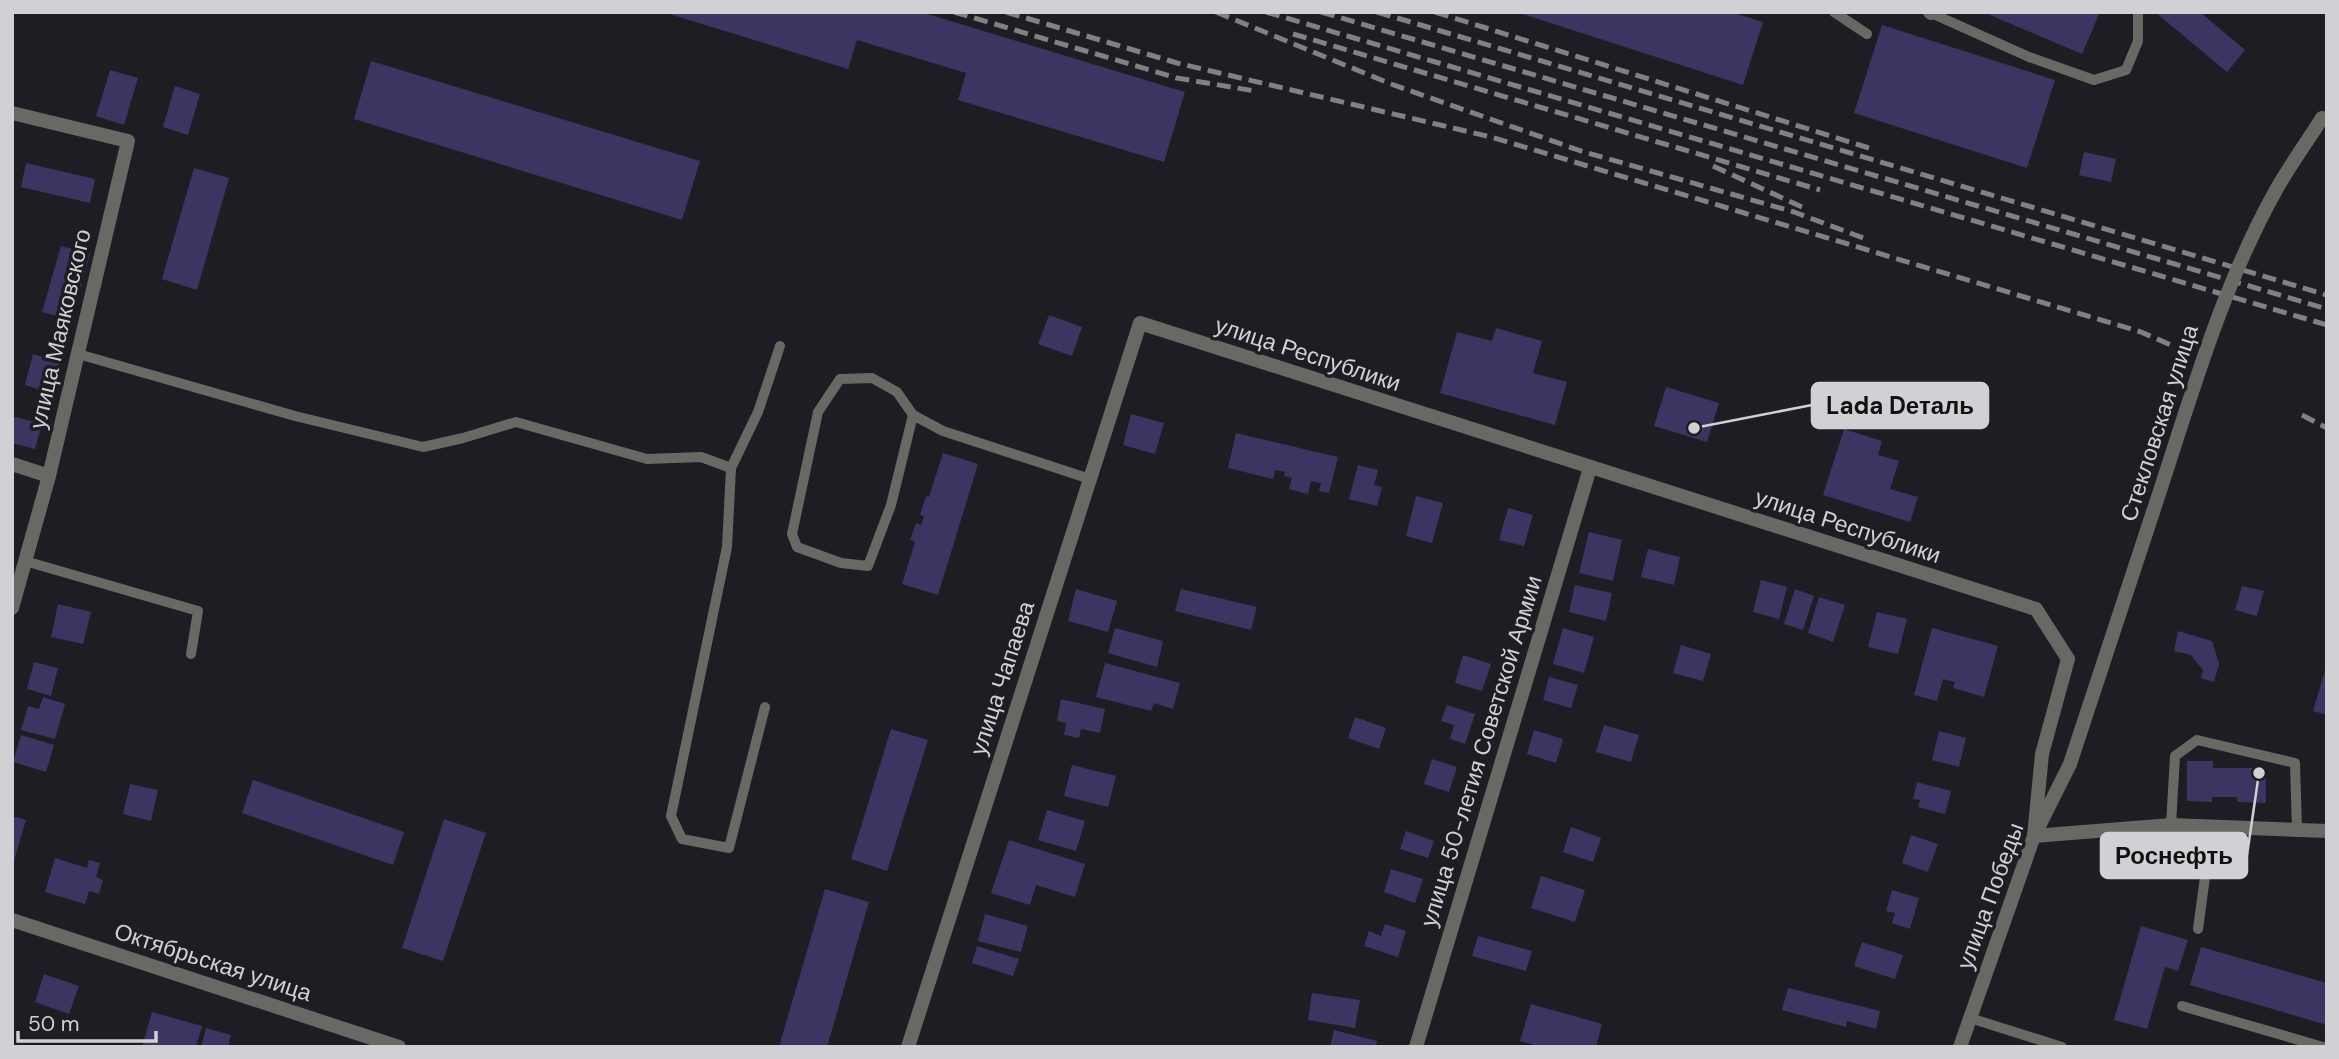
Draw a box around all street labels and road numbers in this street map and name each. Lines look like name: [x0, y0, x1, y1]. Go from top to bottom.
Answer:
street label: улица Маяковского: [22, 226, 98, 432]
street label: улица Республики: [1211, 310, 1405, 398]
street label: Стекловская улица: [2113, 321, 2205, 525]
street label: улица Республики: [1751, 482, 1945, 570]
street label: улица 50-летия Советской Армии: [1413, 572, 1549, 930]
street label: улица Чапаева: [963, 597, 1041, 759]
street label: улица Победы: [1950, 819, 2030, 973]
street label: Октябрьская улица: [110, 916, 316, 1008]

